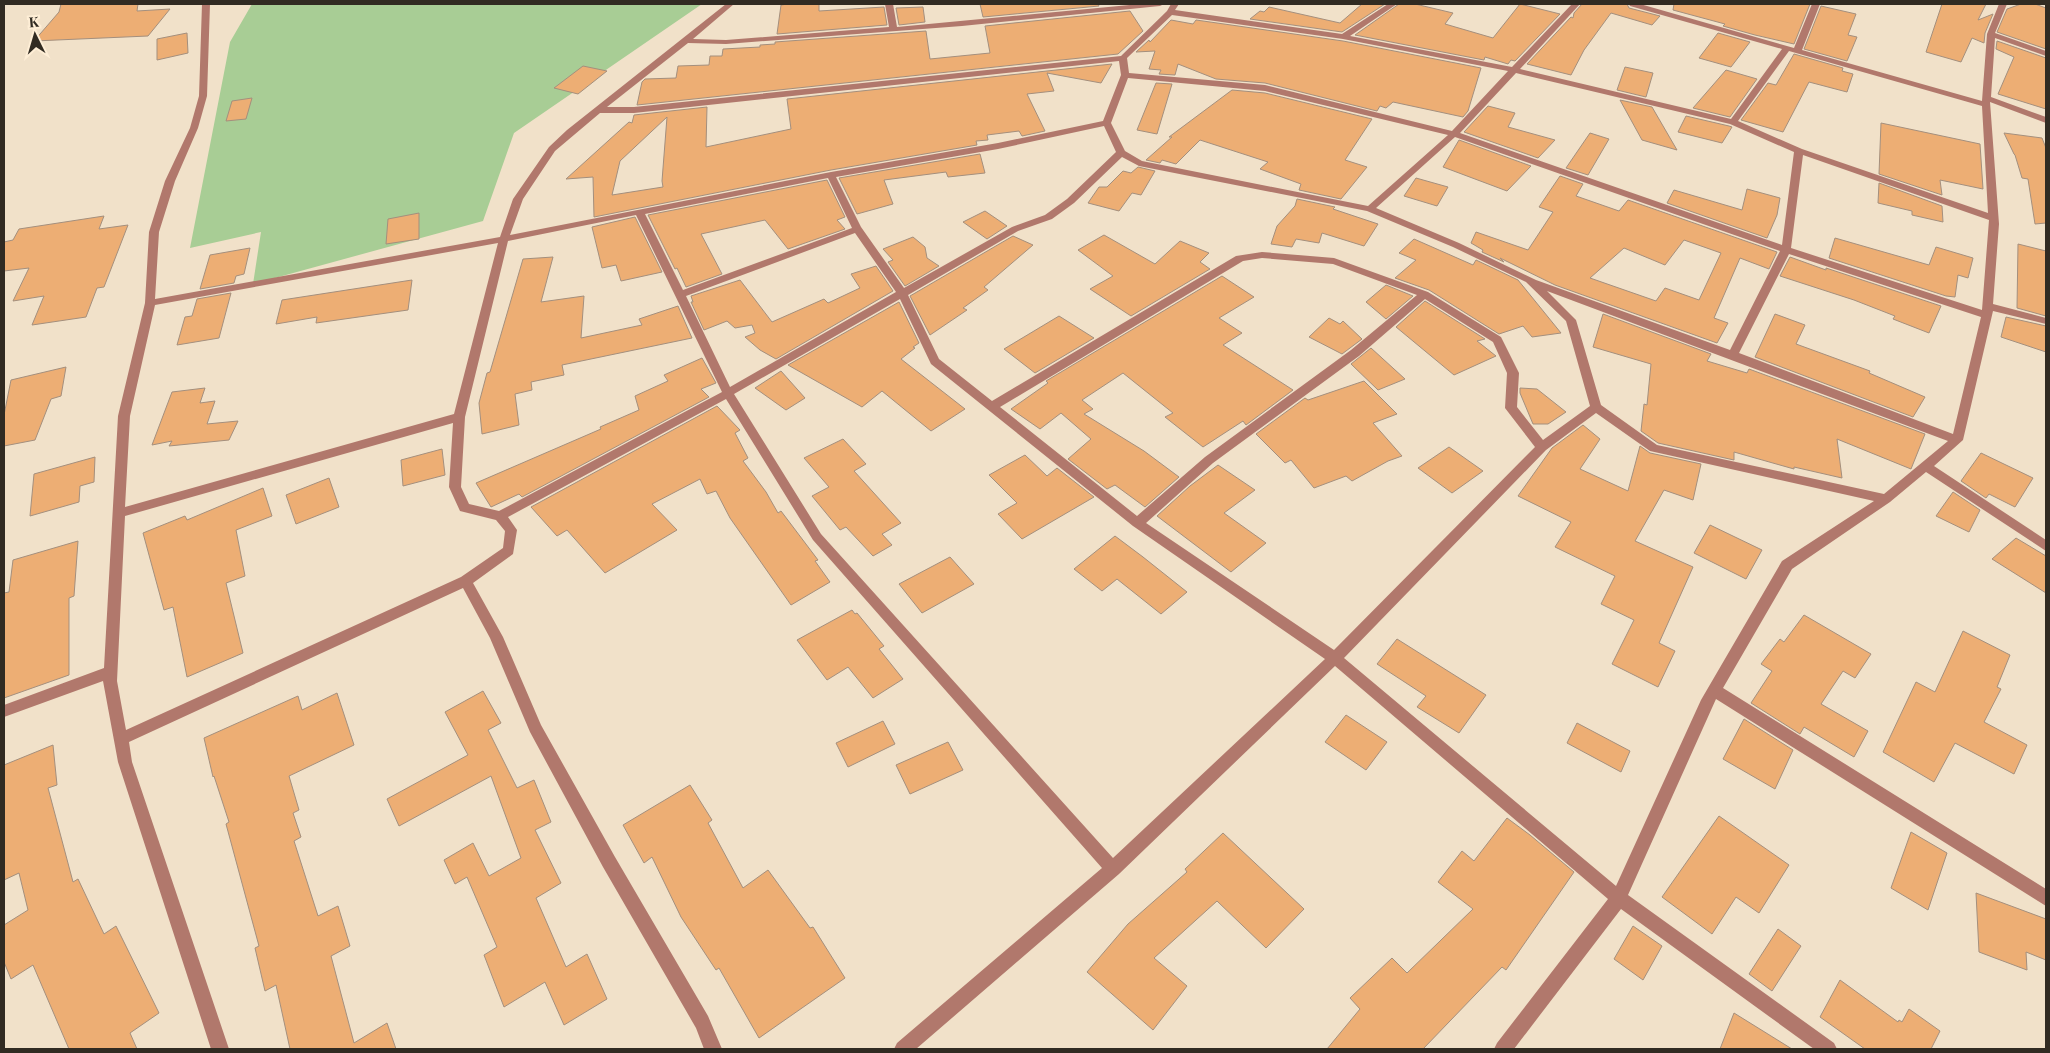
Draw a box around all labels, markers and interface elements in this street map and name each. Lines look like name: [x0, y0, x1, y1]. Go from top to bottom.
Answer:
north arrow: [10, 10, 60, 60]
text: K: [28, 12, 41, 31]

